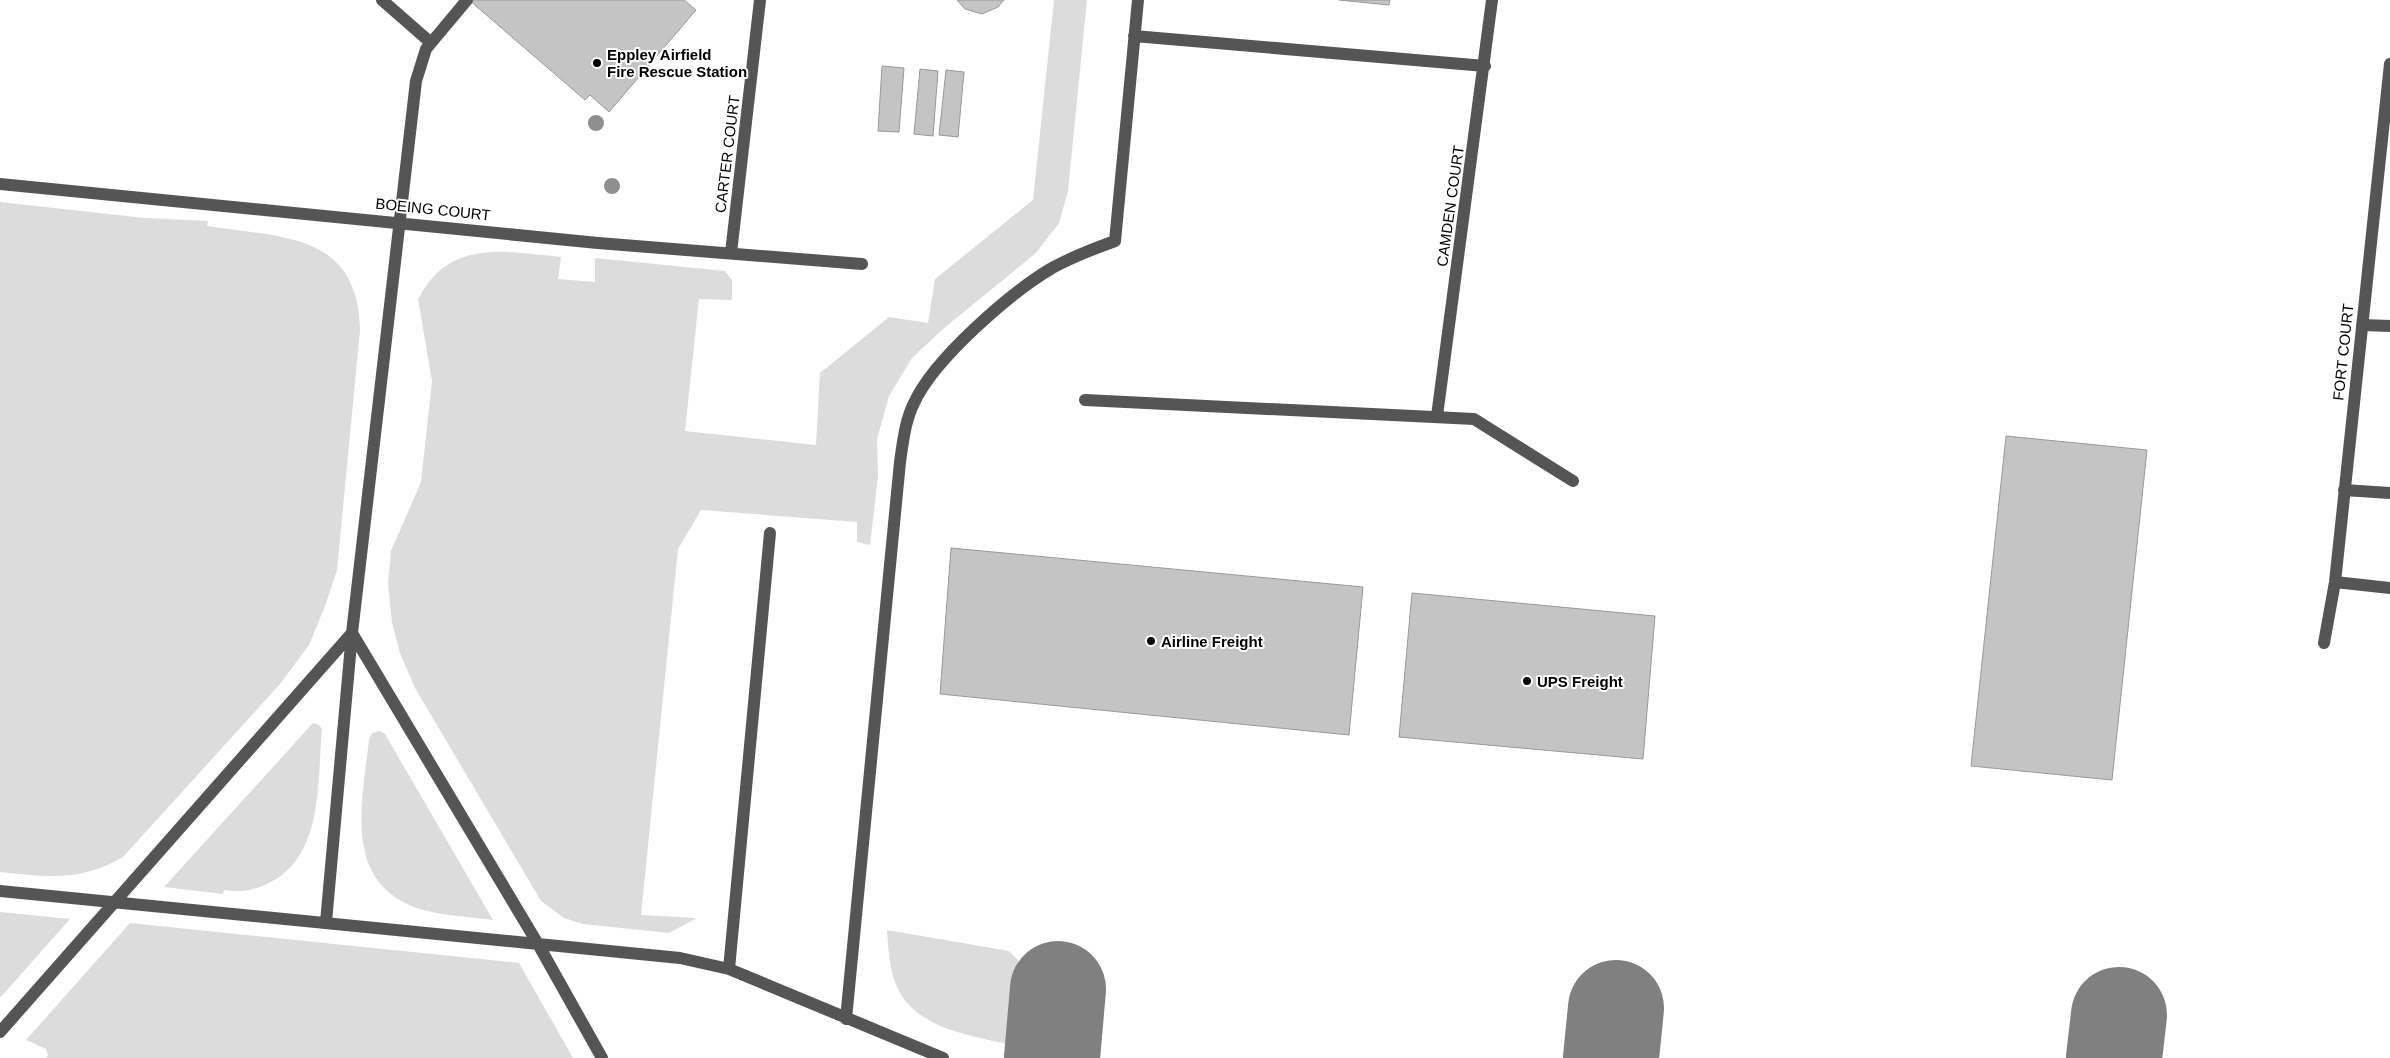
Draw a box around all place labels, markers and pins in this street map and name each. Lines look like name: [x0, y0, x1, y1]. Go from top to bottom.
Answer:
place label: Eppley Airfield Fire Rescue Station: [607, 46, 747, 80]
marker: Eppley Airfield Fire Rescue Station: [591, 57, 603, 69]
place label: Airline Freight: [1161, 633, 1263, 650]
marker: Airline Freight: [1145, 635, 1157, 647]
place label: UPS Freight: [1537, 673, 1623, 690]
marker: UPS Freight: [1521, 675, 1533, 687]

